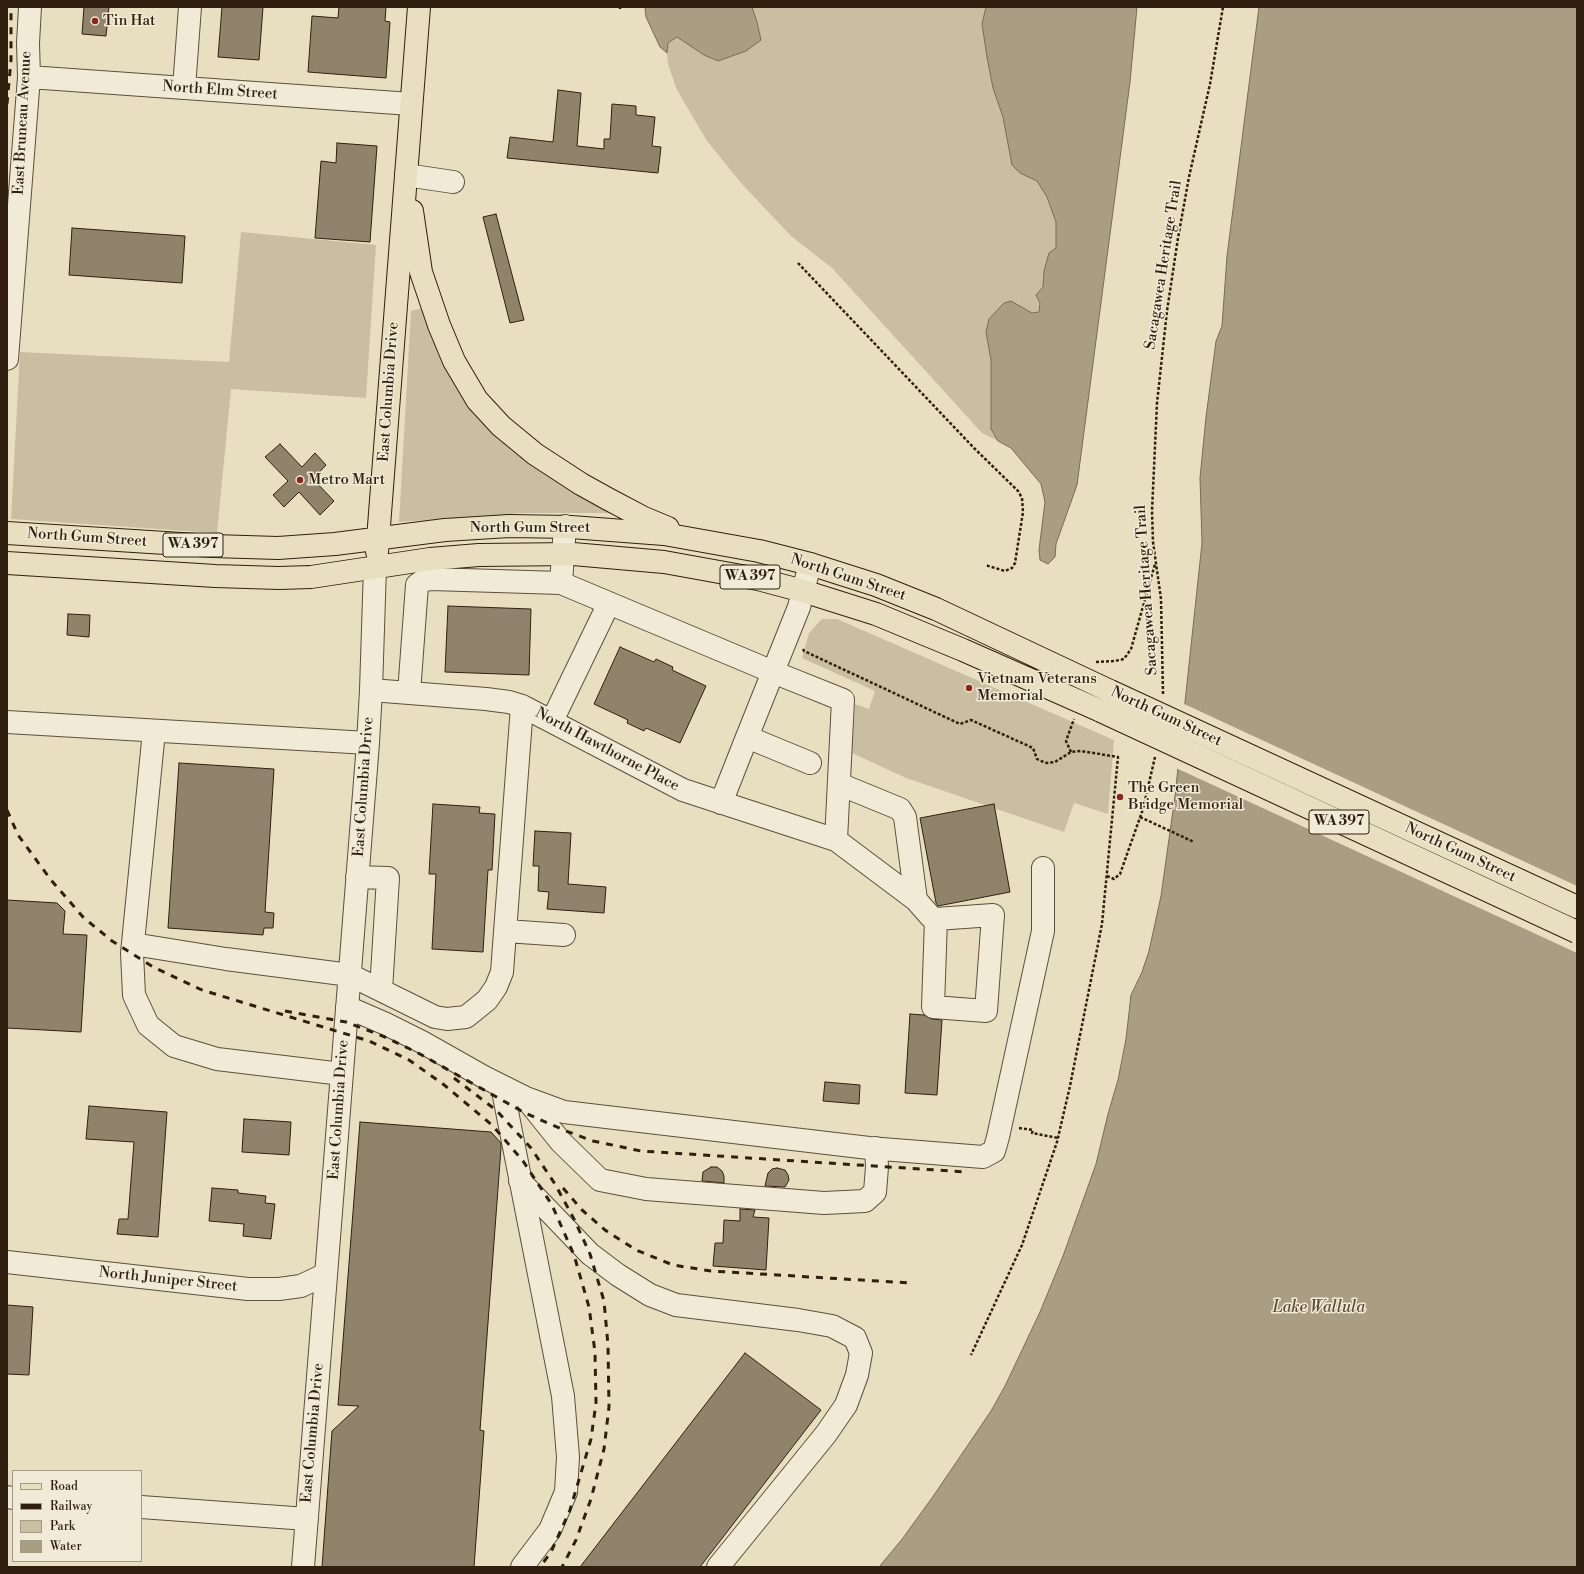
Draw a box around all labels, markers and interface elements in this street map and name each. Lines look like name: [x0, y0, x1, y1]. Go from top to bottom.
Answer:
place label: Tin Hat: [103, 12, 155, 30]
marker: Tin Hat: [90, 16, 100, 26]
street label: East Bruneau Avenue: [10, 51, 36, 195]
street label: North Elm Street: [162, 78, 278, 104]
street label: Sacagawea Heritage Trail: [1142, 179, 1186, 351]
street label: East Columbia Drive: [375, 321, 403, 463]
place label: Metro Mart: [308, 471, 385, 489]
marker: Metro Mart: [295, 475, 305, 485]
street label: Sacagawea Heritage Trail: [1132, 504, 1162, 676]
street label: North Gum Street: [470, 519, 590, 537]
street label: North Gum Street: [26, 525, 148, 551]
road number: WA 397: [163, 533, 223, 557]
street label: North Gum Street: [788, 551, 908, 605]
road number: WA 397: [720, 565, 780, 589]
place label: Vietnam Veterans Memorial: [977, 670, 1097, 705]
marker: Vietnam Veterans Memorial: [964, 683, 974, 693]
street label: North Gum Street: [1108, 683, 1224, 751]
street label: North Hawthorne Place: [532, 704, 682, 796]
street label: East Columbia Drive: [350, 716, 378, 858]
place label: The Green Bridge Memorial: [1128, 779, 1243, 814]
marker: The Green Bridge Memorial: [1115, 792, 1125, 802]
road number: WA 397: [1309, 810, 1369, 834]
street label: North Gum Street: [1402, 819, 1518, 887]
street label: East Columbia Drive: [325, 1039, 353, 1181]
street label: North Juniper Street: [98, 1264, 238, 1296]
water label: Lake Wallula: [1273, 1298, 1365, 1318]
street label: East Columbia Drive: [298, 1362, 328, 1504]
legend: [12, 1470, 142, 1562]
text: Road: [50, 1479, 78, 1494]
text: Railway: [50, 1499, 92, 1514]
text: Park: [50, 1519, 75, 1534]
text: Water: [50, 1539, 82, 1554]

